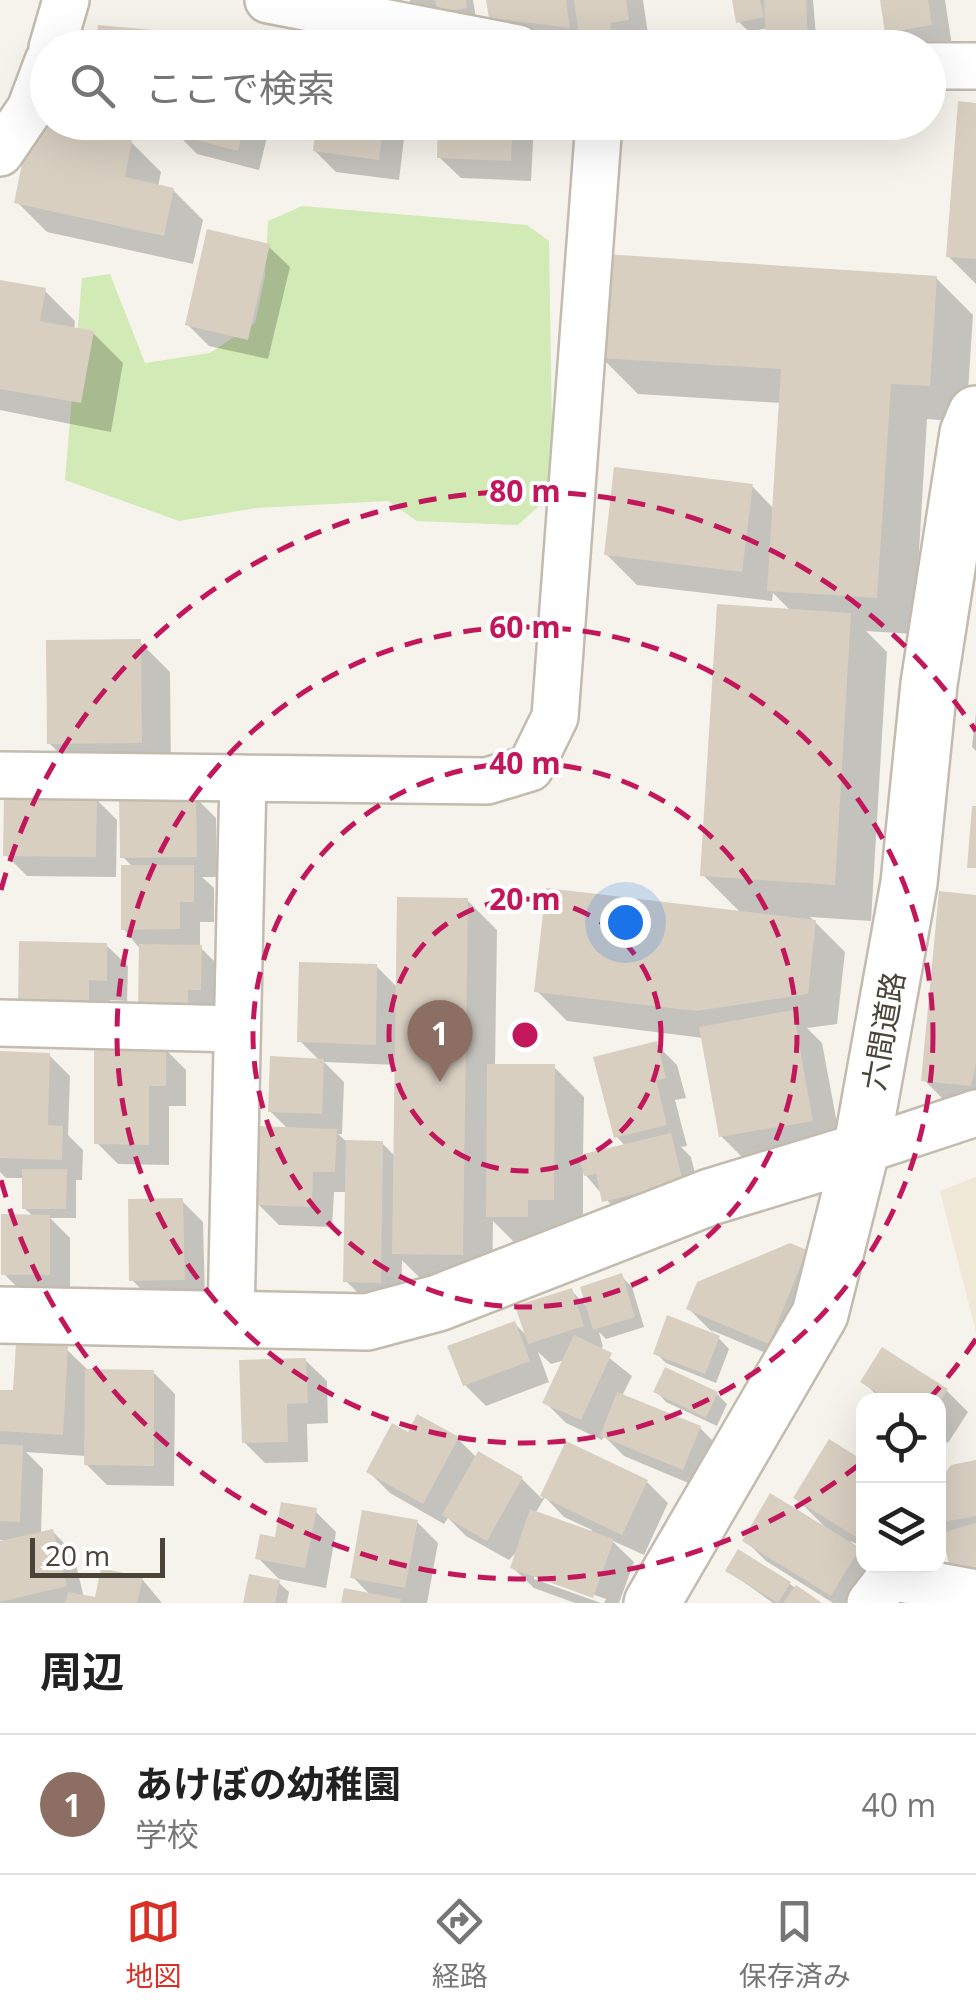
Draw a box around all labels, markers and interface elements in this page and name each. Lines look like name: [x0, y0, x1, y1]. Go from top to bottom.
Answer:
search box: [30, 30, 946, 140]
icon: search: [65, 58, 120, 113]
text: ここで検索: [145, 61, 335, 113]
text: 80 m: [489, 470, 561, 511]
text: 60 m: [489, 606, 561, 647]
text: 40 m: [489, 742, 561, 783]
text: 20 m: [489, 878, 561, 919]
your location: [600, 897, 651, 948]
street label: 六間道路: [852, 968, 914, 1094]
pin: 1: [408, 1000, 472, 1082]
centre of rings: [507, 1017, 543, 1053]
map controls: [856, 1393, 946, 1573]
button: locate: [856, 1393, 946, 1483]
button: layers: [856, 1483, 946, 1573]
scale bar: [30, 1533, 165, 1578]
text: 20 m: [45, 1536, 110, 1574]
text: 周辺: [40, 1642, 124, 1699]
text: あけぼの幼稚園: [135, 1757, 401, 1809]
text: 1: [63, 1783, 82, 1826]
text: 40 m: [861, 1783, 936, 1826]
text: 学校: [135, 1812, 199, 1855]
tab: 地図: [125, 1894, 181, 1994]
tab: 経路: [432, 1894, 488, 1994]
tab: 保存済み: [739, 1894, 851, 1994]

